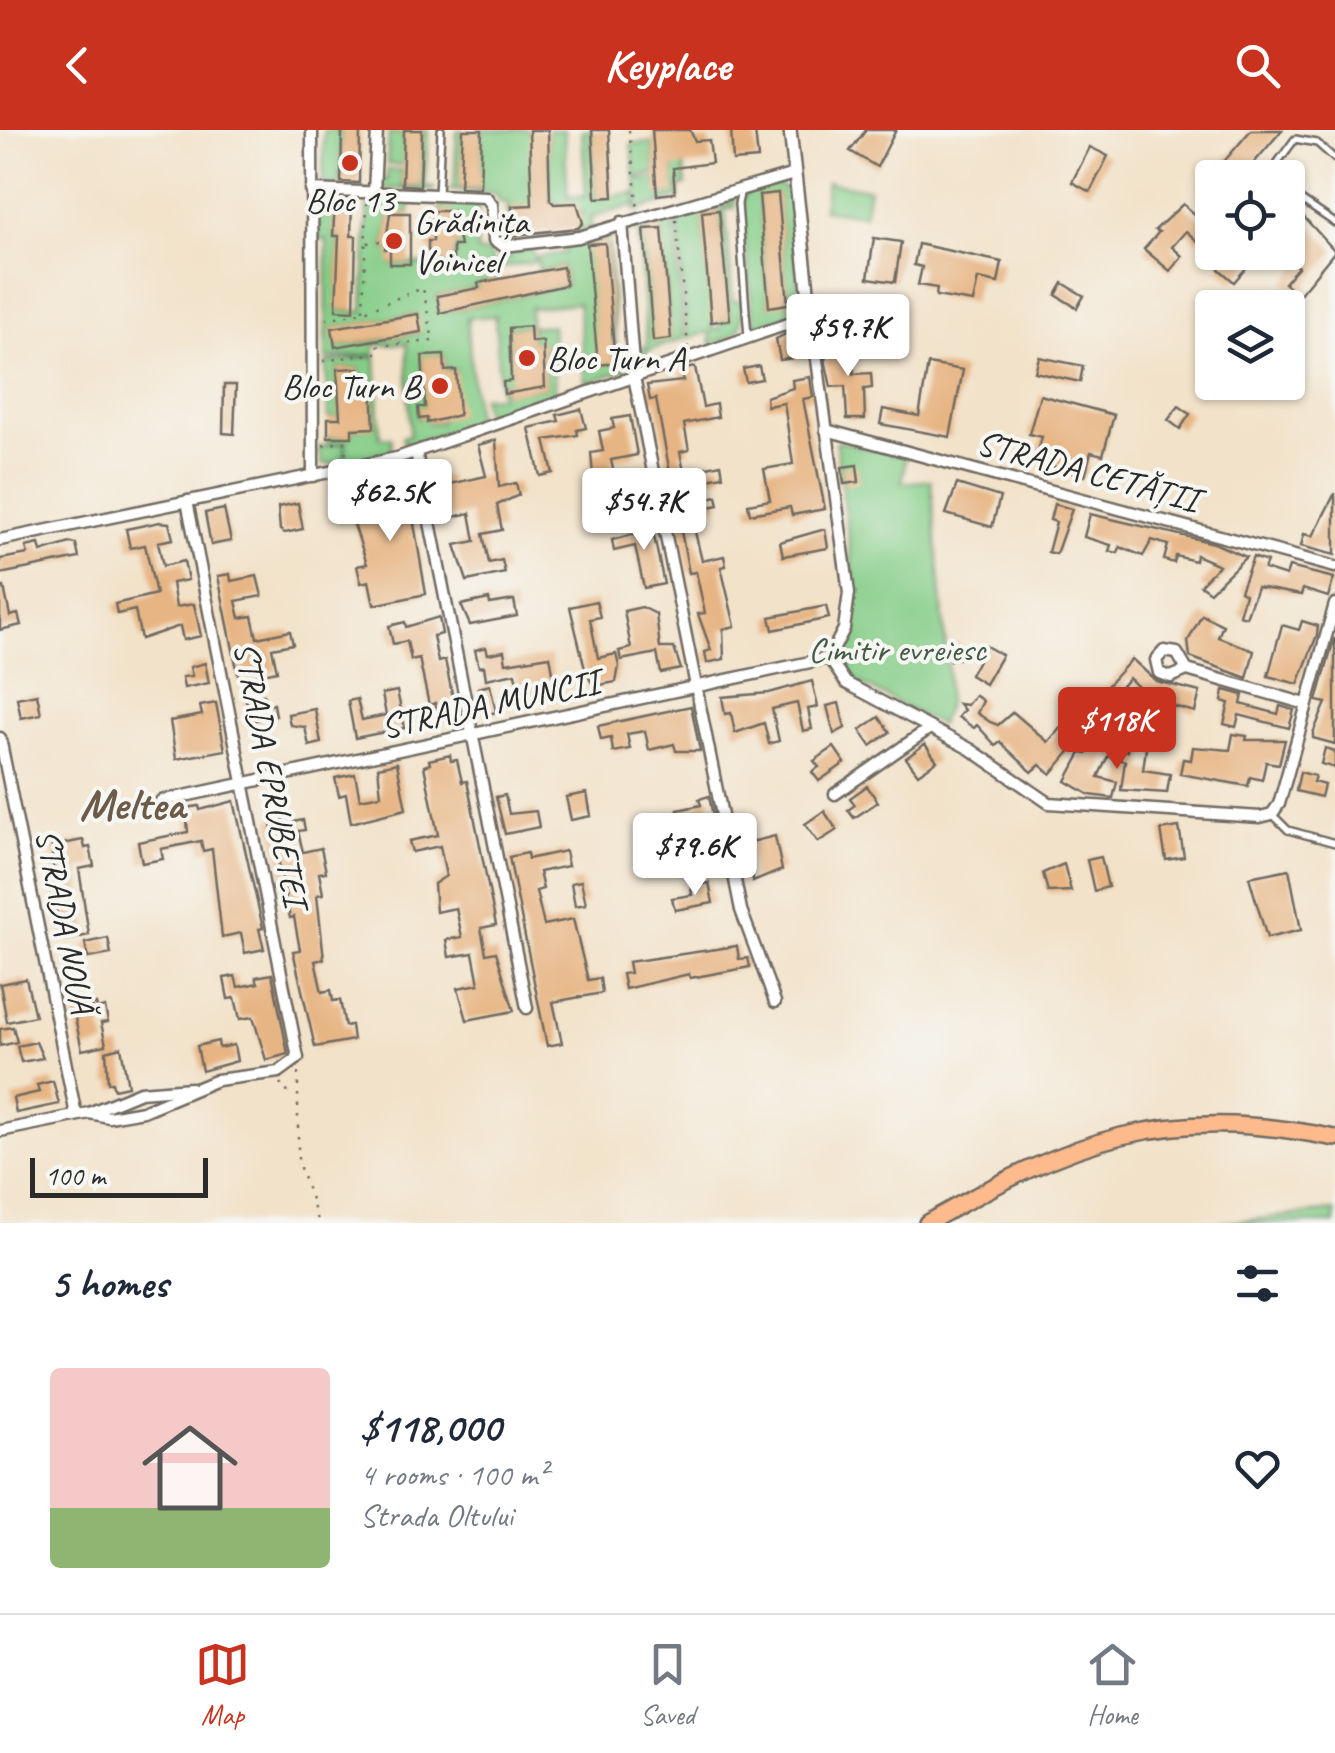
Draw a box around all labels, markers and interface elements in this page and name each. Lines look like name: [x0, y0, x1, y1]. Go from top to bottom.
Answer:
text: Keyplace: [604, 37, 731, 94]
icon: back: [50, 38, 105, 93]
icon: search: [1230, 38, 1285, 93]
marker: Bloc 13: [339, 152, 361, 174]
map controls: [1195, 160, 1305, 400]
button: locate: [1195, 160, 1305, 270]
place label: Bloc 13: [305, 178, 397, 223]
place label: Grădinița Voinicel: [414, 199, 531, 284]
marker: Grădinița Voinicel: [383, 230, 405, 252]
button: layers: [1195, 290, 1305, 400]
pin: $59.7K: [767, 294, 929, 379]
text: $59.7K: [808, 306, 888, 347]
place label: Bloc Turn A: [547, 336, 686, 381]
marker: Bloc Turn A: [516, 347, 538, 369]
place label: Bloc Turn B: [282, 364, 423, 409]
marker: Bloc Turn B: [429, 375, 451, 397]
street label: STRADA CETĂȚII: [972, 420, 1211, 524]
pin: $62.5K: [309, 459, 471, 544]
pin: $54.7K: [563, 468, 725, 553]
text: $62.5K: [350, 471, 430, 512]
text: $54.7K: [604, 480, 684, 521]
park label: Cimitir evreiesc: [808, 627, 987, 672]
street label: STRADA EPRUBETEI: [223, 638, 320, 918]
street label: STRADA MUNCII: [377, 657, 610, 749]
pin: $118K: [1047, 687, 1187, 772]
text: $118K: [1080, 699, 1154, 740]
district label: Meltea: [79, 776, 189, 833]
pin: $79.6K: [614, 813, 776, 898]
street label: STRADA NOUĂ: [25, 825, 106, 1022]
text: $79.6K: [655, 825, 735, 866]
scale bar: [30, 1153, 208, 1198]
text: 100 m: [45, 1158, 105, 1193]
icon: filters: [1230, 1256, 1285, 1311]
text: 5 homes: [50, 1257, 168, 1310]
text: $118,000: [360, 1401, 501, 1454]
icon: home: [130, 1408, 250, 1528]
icon: heart: [1230, 1441, 1285, 1496]
text: 4 rooms · 100 m²: [360, 1454, 547, 1495]
text: Strada Oltului: [360, 1495, 513, 1536]
tab: Map: [195, 1637, 250, 1732]
tab: Saved: [640, 1637, 695, 1732]
tab: Home: [1085, 1637, 1140, 1732]

